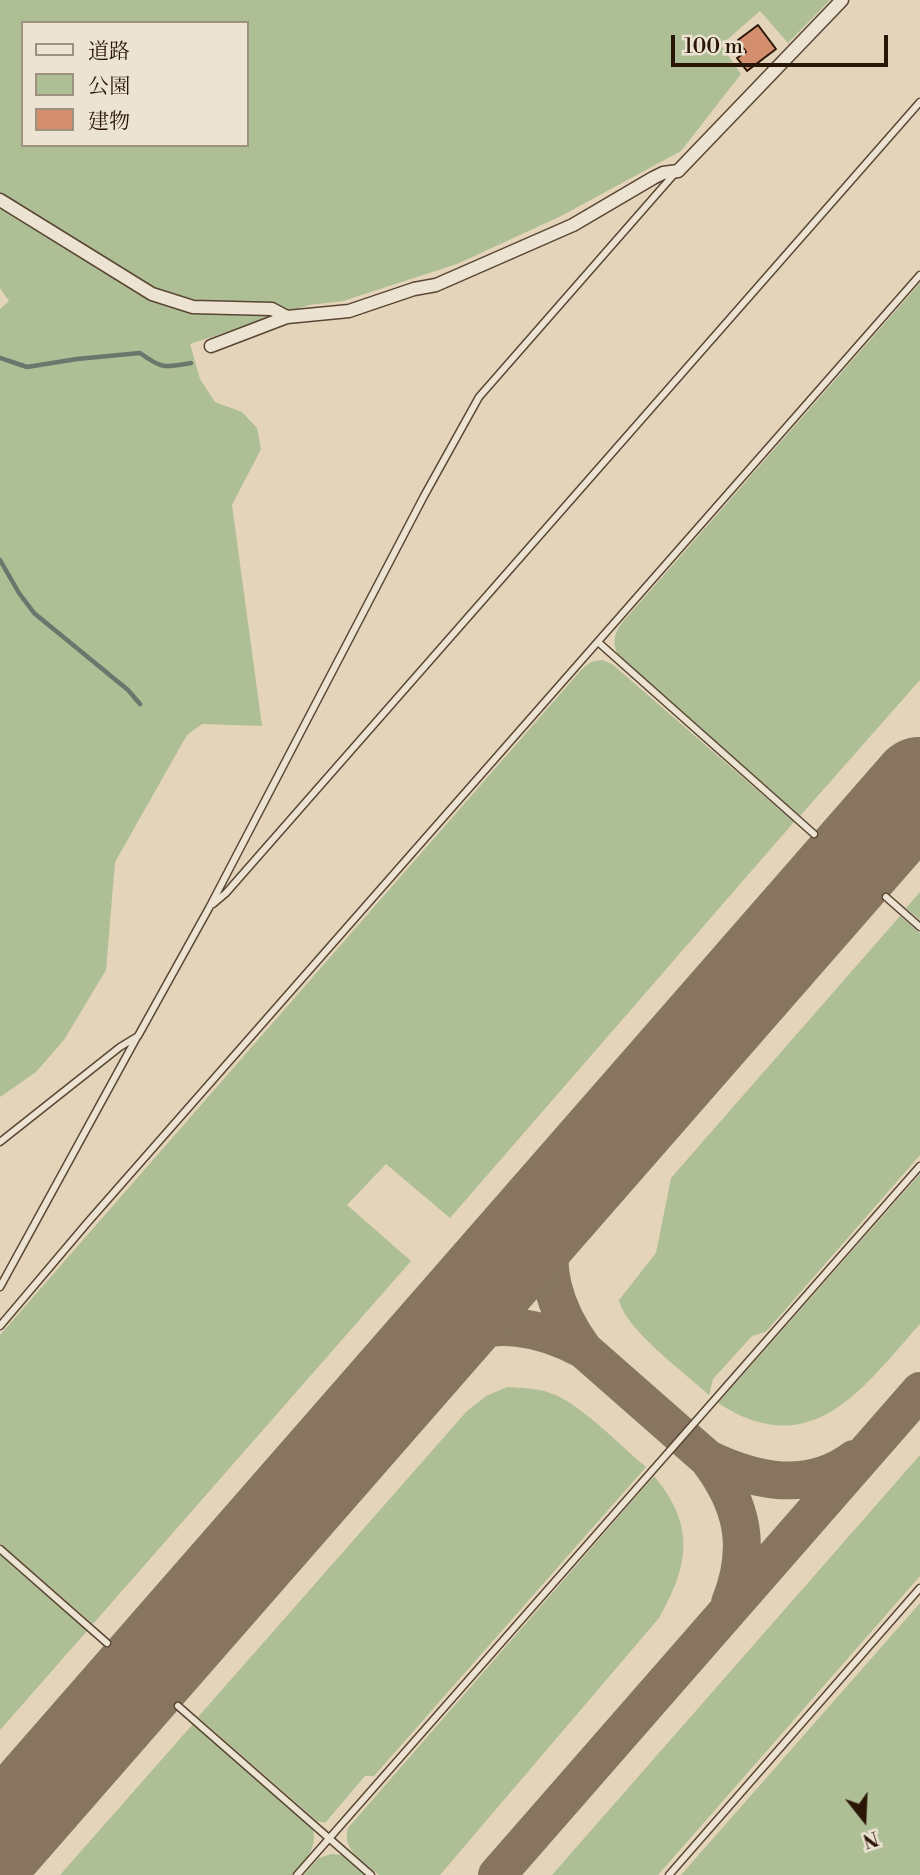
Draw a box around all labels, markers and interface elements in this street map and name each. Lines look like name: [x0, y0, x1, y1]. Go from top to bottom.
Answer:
legend: [21, 21, 248, 147]
scale bar: [675, 21, 892, 65]
text: 100 m: [684, 34, 743, 60]
text: 道路: [88, 39, 130, 65]
text: 公園: [88, 74, 130, 100]
text: 建物: [88, 109, 130, 135]
north arrow: [829, 1784, 899, 1854]
text: N: [860, 1825, 881, 1853]

